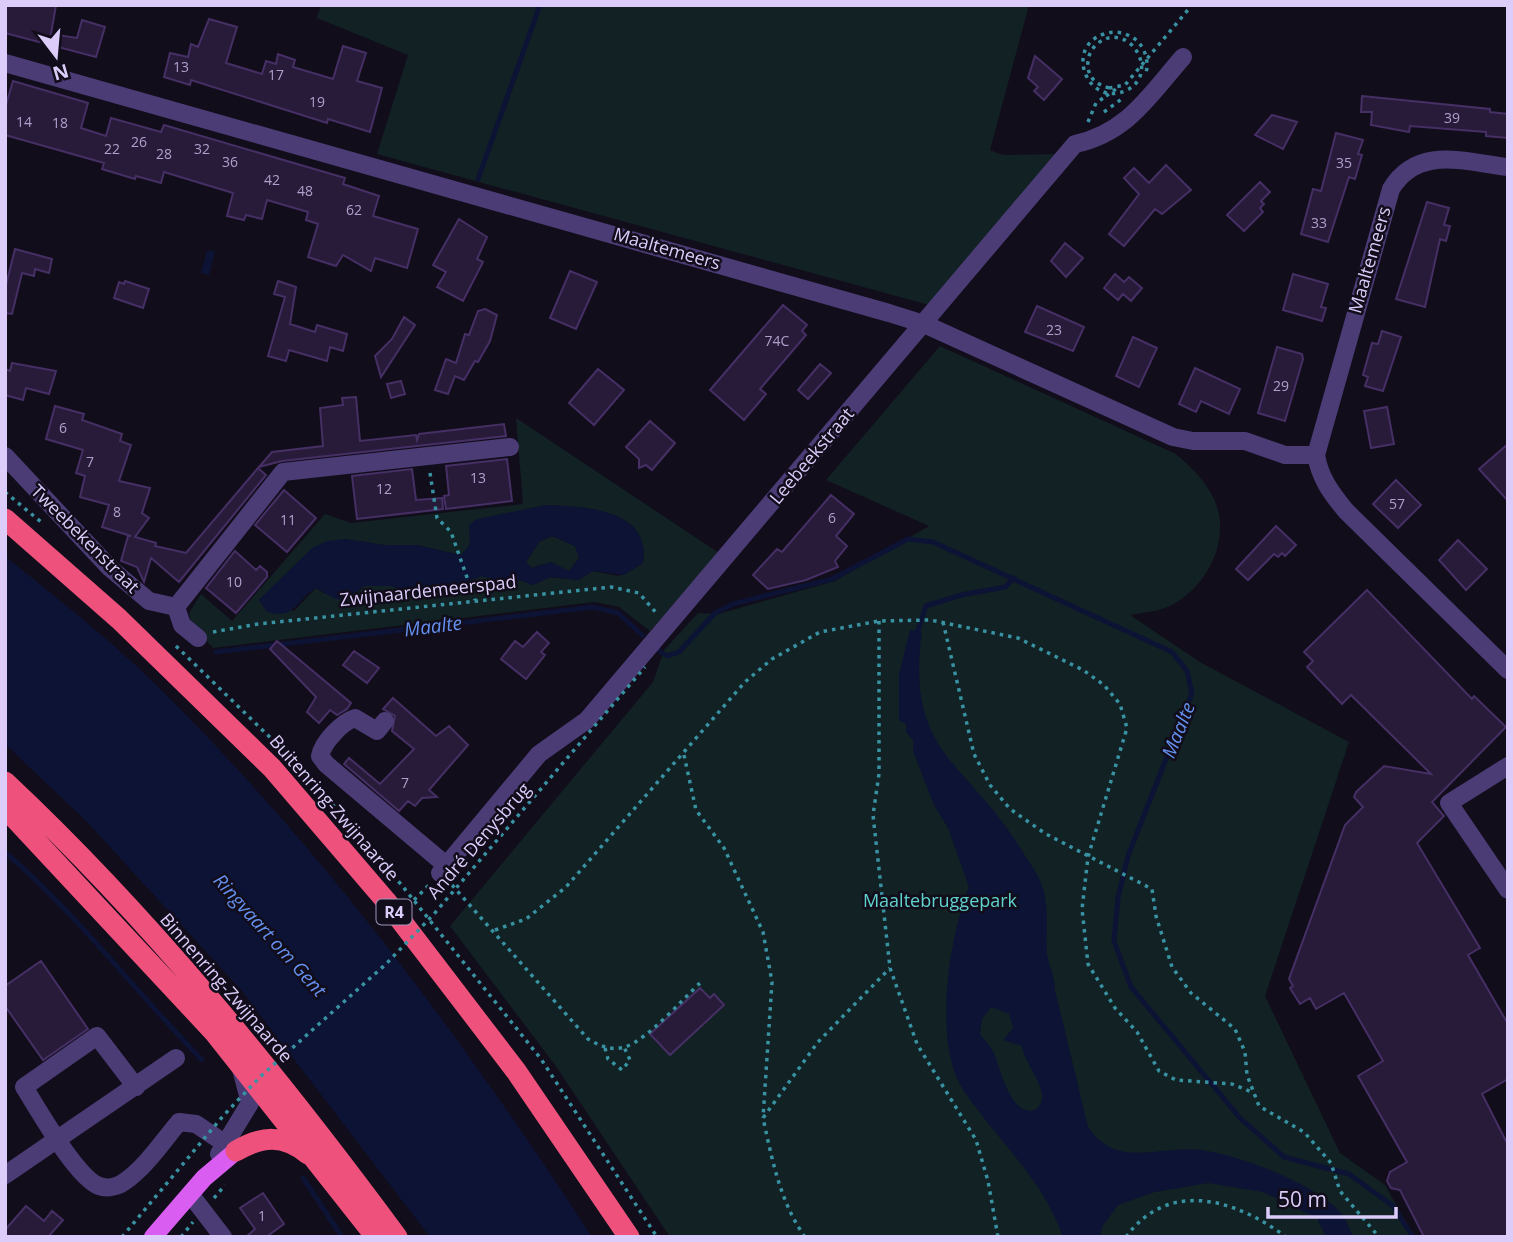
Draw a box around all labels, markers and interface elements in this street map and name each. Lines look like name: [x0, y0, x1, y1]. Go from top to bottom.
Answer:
north arrow: [21, 21, 91, 91]
house number: 13: [173, 57, 189, 76]
text: N: [50, 58, 72, 87]
house number: 17: [268, 65, 284, 84]
house number: 19: [309, 92, 325, 111]
house number: 39: [1444, 108, 1460, 127]
house number: 14: [16, 112, 32, 131]
house number: 18: [52, 113, 68, 132]
house number: 26: [131, 132, 147, 151]
house number: 22: [104, 139, 120, 158]
house number: 32: [194, 139, 210, 158]
house number: 28: [156, 144, 172, 163]
house number: 36: [222, 152, 238, 171]
house number: 35: [1336, 153, 1352, 172]
house number: 42: [264, 170, 280, 189]
house number: 48: [297, 181, 313, 200]
house number: 62: [346, 200, 362, 219]
street label: Maaltemeers: [1342, 204, 1396, 316]
house number: 33: [1311, 213, 1327, 232]
street label: Maaltemeers: [611, 221, 723, 275]
house number: 23: [1046, 320, 1062, 339]
house number: 74C: [765, 331, 790, 350]
house number: 29: [1273, 376, 1289, 395]
street label: Leebeekstraat: [764, 402, 859, 509]
house number: 6: [59, 418, 67, 437]
house number: 7: [86, 452, 94, 471]
house number: 13: [470, 468, 486, 487]
street label: Tweebekenstraat: [26, 479, 145, 598]
house number: 12: [376, 479, 392, 498]
house number: 57: [1389, 494, 1405, 513]
house number: 8: [113, 502, 121, 521]
house number: 6: [828, 508, 836, 527]
house number: 11: [280, 510, 296, 529]
street label: Zwijnaardemeerspad: [338, 569, 518, 611]
house number: 10: [226, 572, 242, 591]
water label: Maalte: [403, 610, 463, 642]
water label: Maalte: [1155, 698, 1201, 762]
street label: Buitenring-Zwijnaarde: [265, 729, 405, 885]
house number: 7: [401, 773, 409, 792]
street label: André Denysbrug: [421, 777, 536, 904]
water label: Ringvaart om Gent: [208, 868, 333, 1003]
park label: Maaltebruggepark: [863, 888, 1018, 912]
road number: R4: [376, 900, 412, 924]
street label: Binnenring-Zwijnaarde: [155, 907, 298, 1067]
scale bar: [1268, 1176, 1396, 1220]
text: 50 m: [1278, 1185, 1327, 1213]
house number: 1: [258, 1206, 266, 1225]

